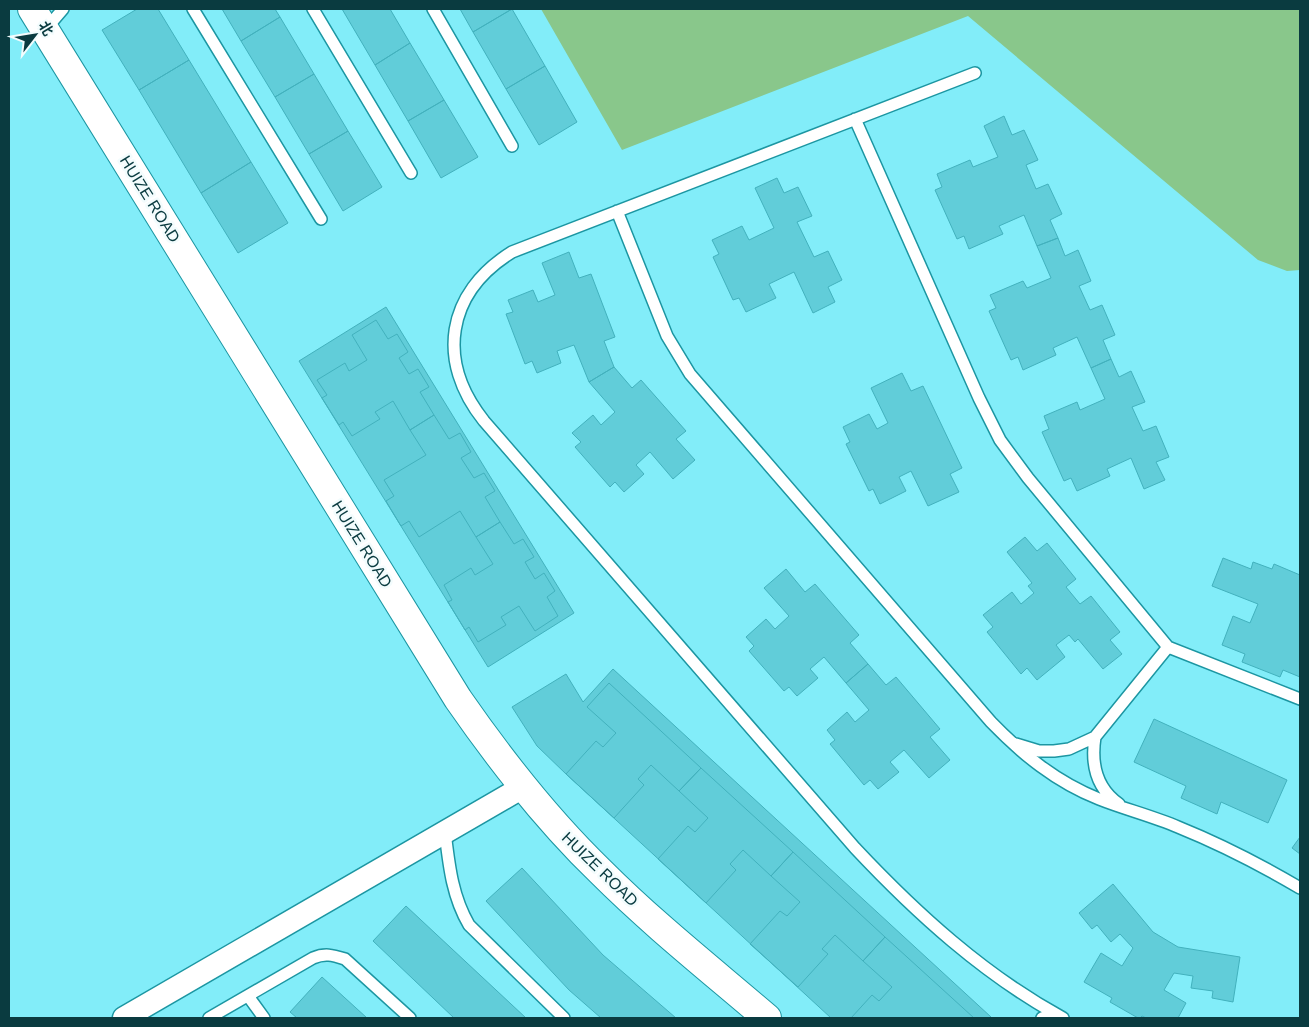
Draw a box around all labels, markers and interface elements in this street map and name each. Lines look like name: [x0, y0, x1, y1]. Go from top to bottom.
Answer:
north arrow: [10, 10, 60, 60]
text: 北: [36, 18, 57, 38]
street label: HUIZE ROAD: [117, 153, 183, 245]
street label: HUIZE ROAD: [329, 498, 395, 590]
street label: HUIZE ROAD: [559, 829, 641, 909]

